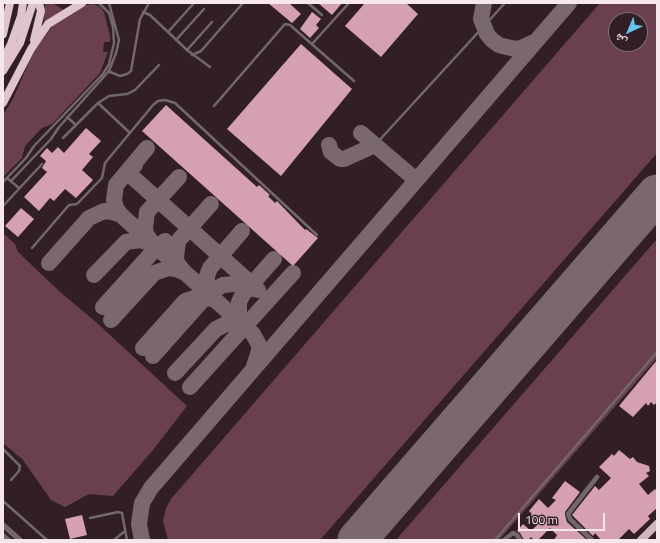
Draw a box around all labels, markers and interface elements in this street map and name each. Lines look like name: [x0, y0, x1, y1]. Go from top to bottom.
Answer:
north arrow: [608, 12, 648, 52]
text: ش: [611, 30, 630, 50]
scale bar: [520, 505, 607, 531]
text: 100 m: [525, 510, 558, 529]

